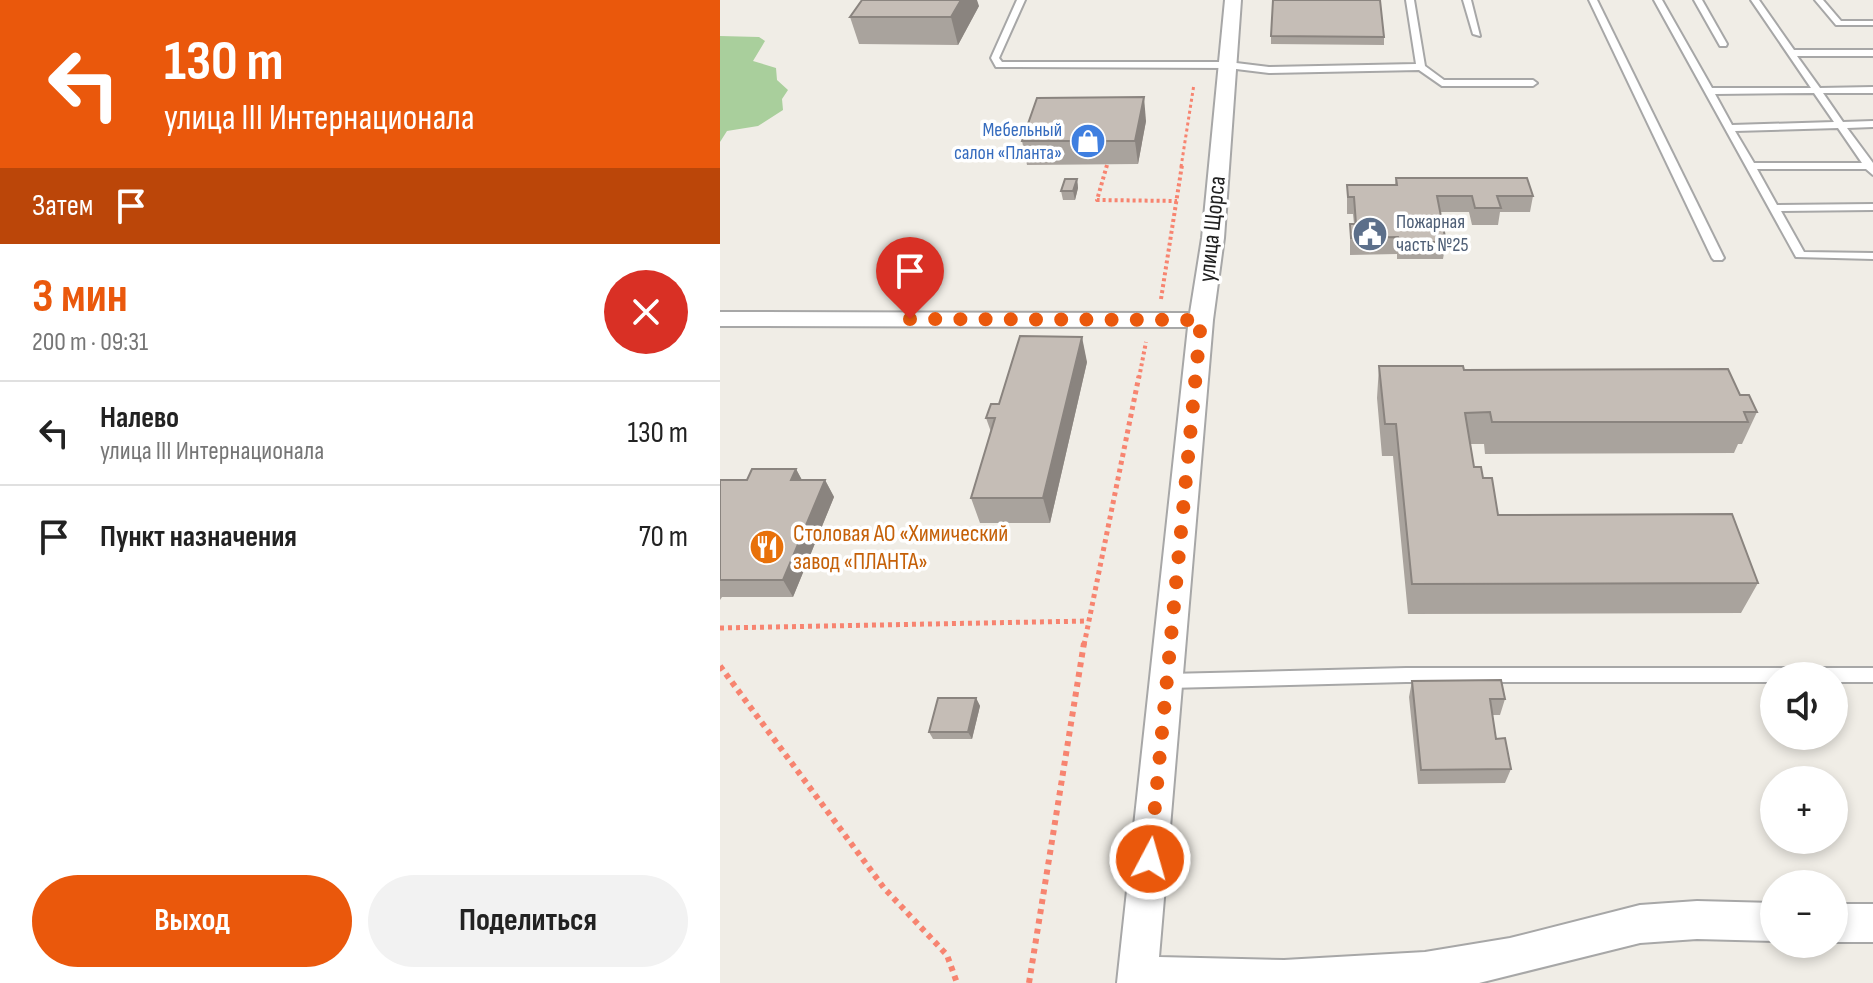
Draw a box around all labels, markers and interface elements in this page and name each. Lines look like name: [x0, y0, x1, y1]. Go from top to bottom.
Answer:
text: 130 m: [164, 29, 284, 96]
icon: left: [32, 32, 136, 136]
text: улица III Интернационала: [164, 97, 475, 140]
place label: Мебельный салон «Планта»: [954, 118, 1062, 165]
shop icon: Мебельный салон «Планта»: [1069, 122, 1107, 160]
street label: улица Щорса: [1192, 175, 1232, 283]
icon: arrive: [109, 184, 153, 228]
text: Затем: [32, 188, 93, 224]
place label: Пожарная часть №25: [1396, 210, 1469, 257]
public building icon: Пожарная часть №25: [1351, 215, 1389, 253]
pin: [876, 237, 944, 319]
icon: arrive: [888, 249, 932, 293]
text: 3 мин: [32, 268, 128, 325]
button: close: [604, 270, 688, 354]
text: 200 m · 09:31: [32, 327, 148, 358]
text: Налево: [100, 400, 179, 436]
icon: left: [32, 411, 76, 455]
text: 130 m: [628, 415, 688, 451]
text: улица III Интернационала: [100, 436, 324, 467]
icon: arrive: [32, 515, 76, 559]
text: Пункт назначения: [100, 519, 297, 555]
text: 70 m: [639, 519, 688, 555]
place label: Столовая АО «Химический завод «ПЛАНТА»: [793, 519, 1008, 576]
restaurant icon: Столовая АО «Химический завод «ПЛАНТА»: [748, 528, 786, 566]
map controls: [1760, 662, 1848, 958]
button: sound: [1760, 662, 1848, 750]
button: +: [1760, 766, 1848, 854]
position arrow: [1108, 817, 1192, 901]
button: −: [1760, 870, 1848, 958]
button: Выход: [32, 875, 352, 967]
button: Поделиться: [368, 875, 688, 967]

